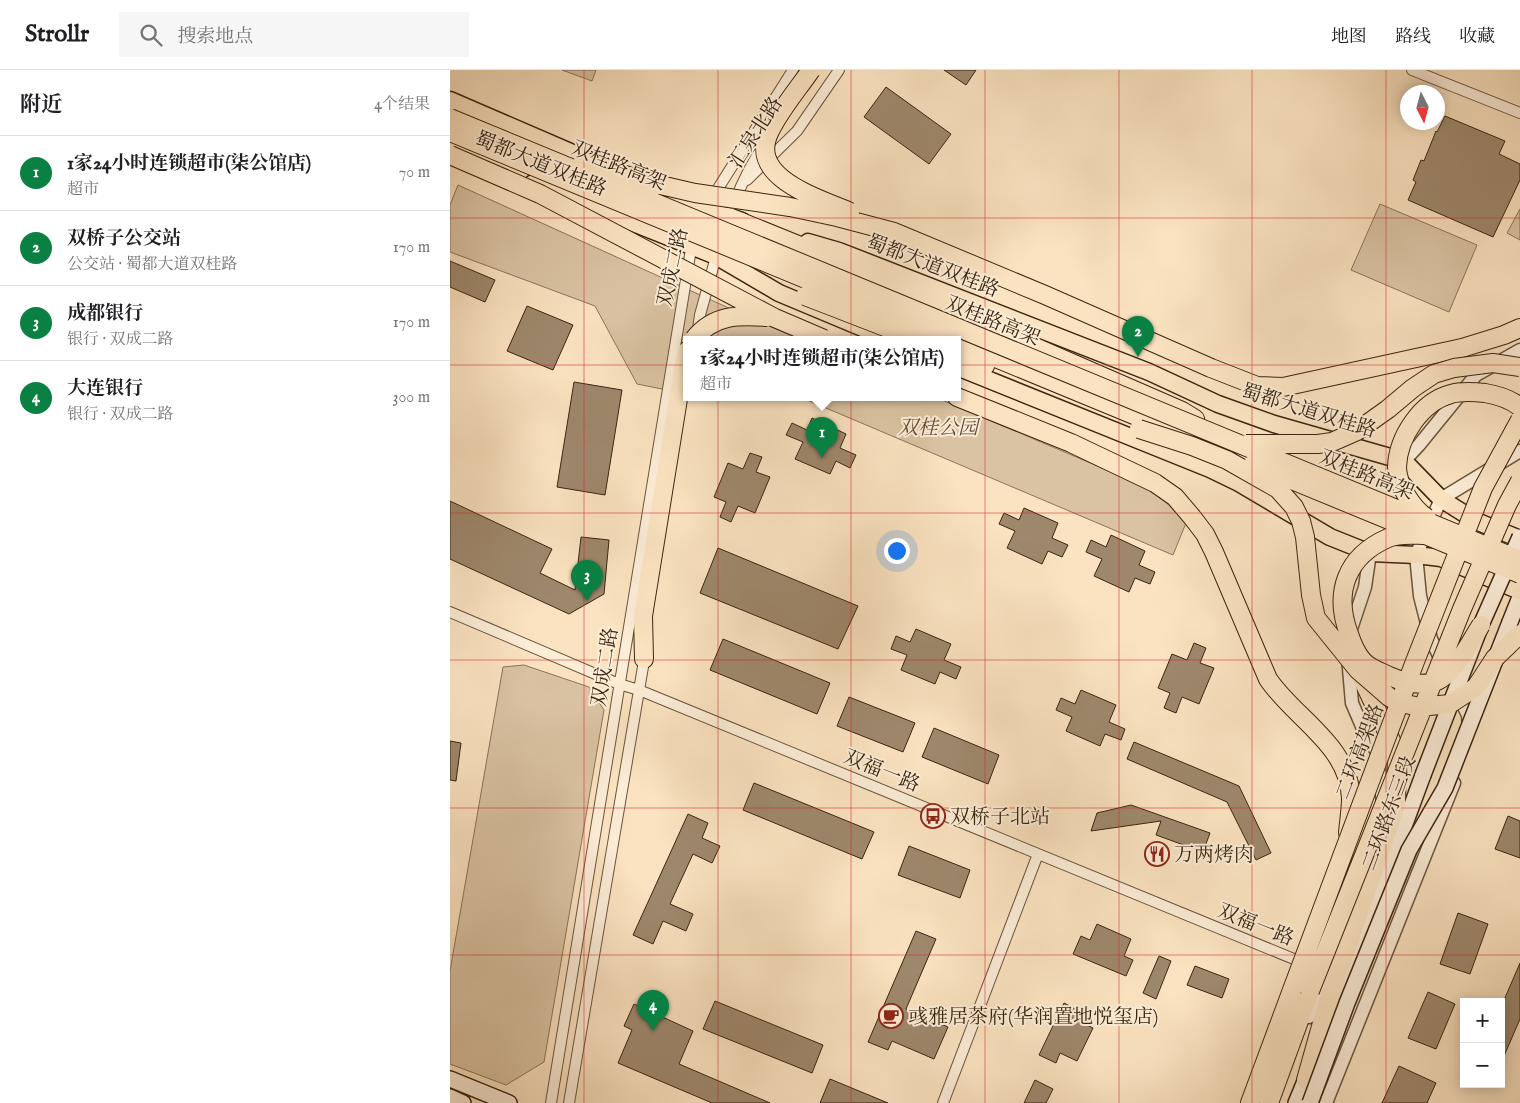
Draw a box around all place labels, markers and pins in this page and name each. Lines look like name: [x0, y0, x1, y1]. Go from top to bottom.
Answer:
pin: 2: [1122, 316, 1154, 357]
pin: 1: [806, 417, 838, 458]
pin: 3: [571, 560, 603, 601]
bus stop icon: 双桥子北站: [920, 803, 946, 829]
place label: 双桥子北站: [950, 805, 1050, 830]
restaurant icon: 万两烤肉: [1144, 841, 1170, 867]
place label: 万两烤肉: [1174, 843, 1254, 868]
pin: 4: [637, 990, 669, 1031]
cafe icon: 彧雅居茶府(华润置地悦玺店): [878, 1003, 904, 1029]
place label: 彧雅居茶府(华润置地悦玺店): [908, 1005, 1158, 1030]

